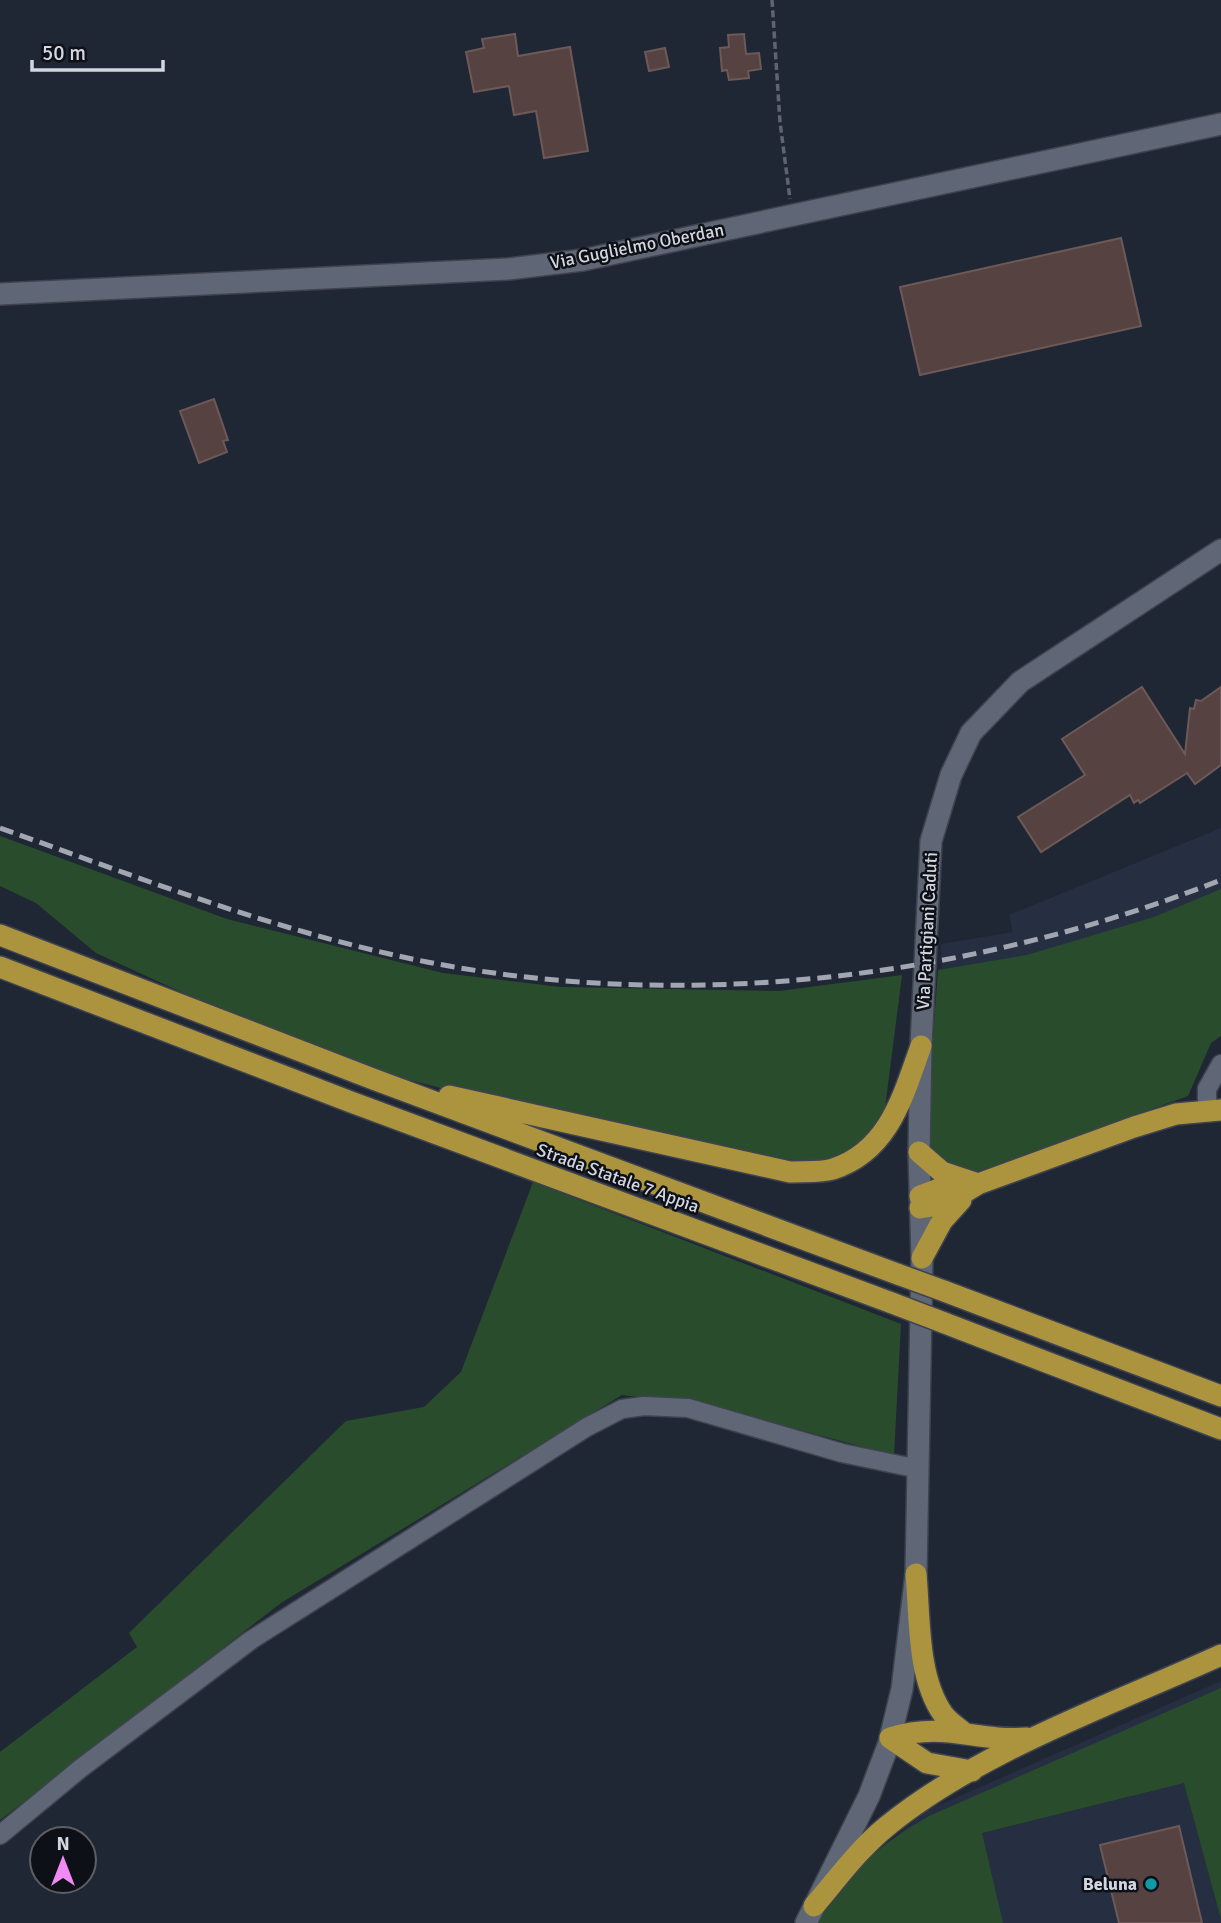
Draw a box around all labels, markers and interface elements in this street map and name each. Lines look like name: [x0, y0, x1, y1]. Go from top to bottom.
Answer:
scale bar: [32, 28, 163, 72]
text: 50 m: [42, 40, 86, 66]
street label: Via Guglielmo Oberdan: [548, 218, 726, 274]
street label: Via Partigiani Caduti: [912, 851, 942, 1011]
street label: Strada Statale 7 Appia: [534, 1138, 702, 1218]
north arrow: [28, 1825, 98, 1895]
text: N: [56, 1832, 70, 1856]
place label: Beluna: [1083, 1873, 1137, 1895]
marker: Beluna: [1143, 1876, 1159, 1892]

